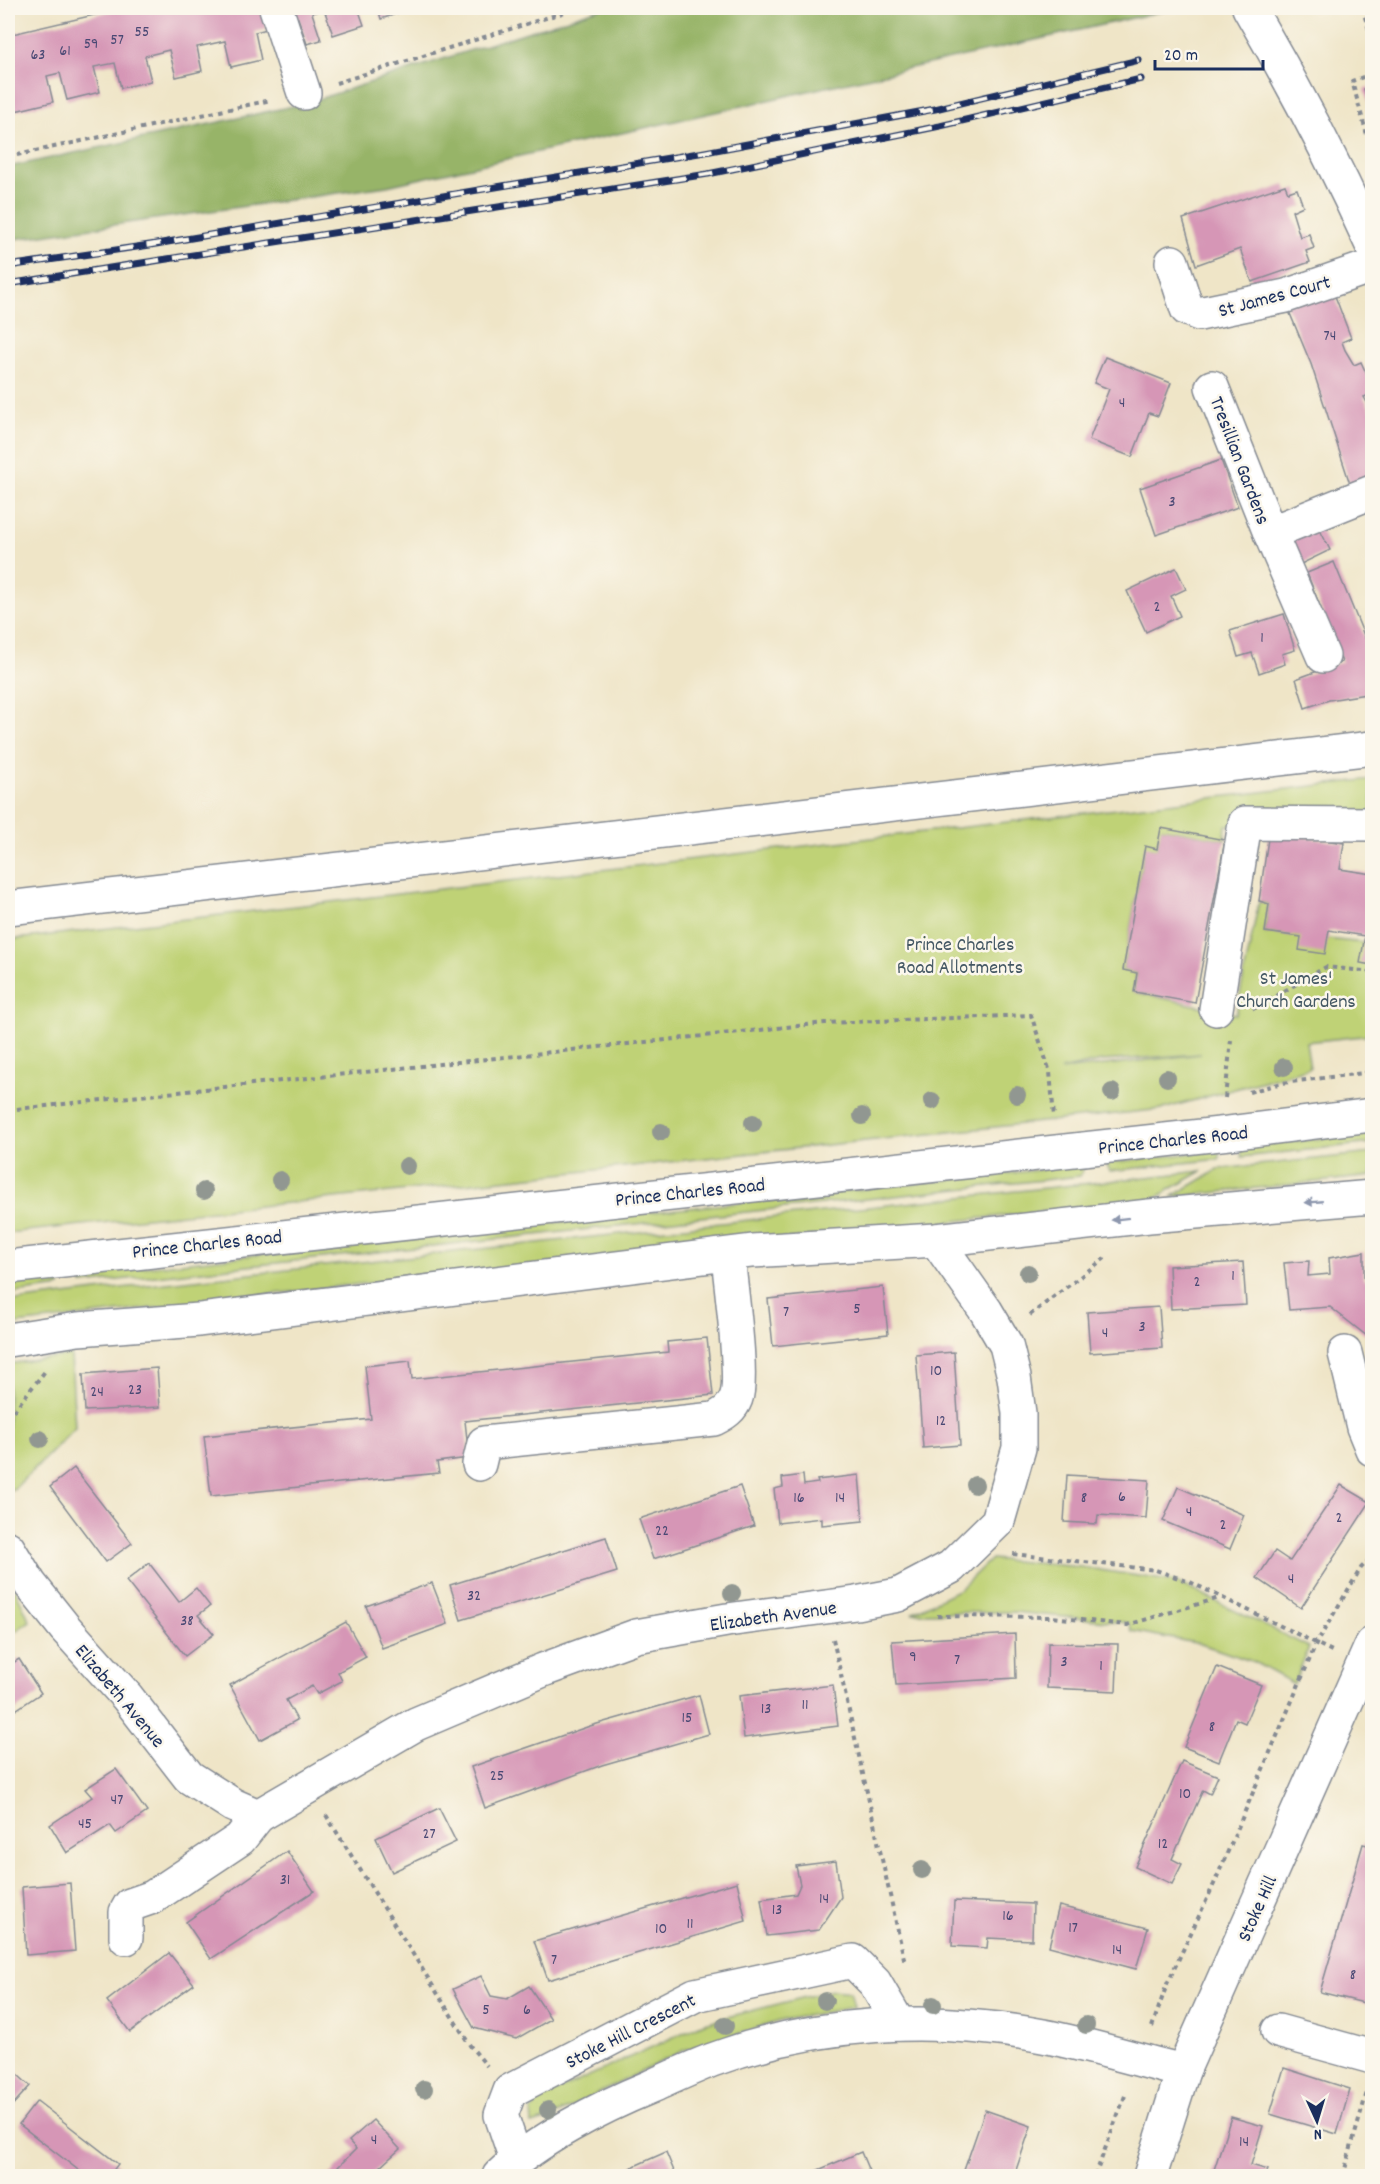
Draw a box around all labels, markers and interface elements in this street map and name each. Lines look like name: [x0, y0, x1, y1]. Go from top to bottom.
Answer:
house number: 55: [135, 21, 149, 44]
house number: 57: [110, 29, 124, 52]
house number: 59: [84, 33, 98, 56]
scale bar: [1155, 33, 1263, 71]
house number: 61: [59, 40, 71, 63]
house number: 63: [31, 44, 45, 67]
text: 20 m: [1164, 44, 1198, 69]
street label: St James Court: [1216, 269, 1334, 326]
house number: 74: [1324, 325, 1336, 348]
house number: 4: [1119, 392, 1125, 415]
street label: Tresillian Gardens: [1201, 393, 1276, 529]
house number: 3: [1168, 491, 1176, 514]
house number: 2: [1154, 596, 1161, 619]
house number: 1: [1260, 627, 1264, 650]
park label: Prince Charles Road Allotments: [897, 932, 1023, 983]
park label: St James' Church Gardens: [1236, 966, 1356, 1017]
street label: Prince Charles Road: [1097, 1120, 1250, 1164]
street label: Prince Charles Road: [614, 1172, 767, 1216]
one-way arrow: [1305, 1197, 1324, 1207]
one-way arrow: [1110, 1214, 1129, 1224]
street label: Prince Charles Road: [131, 1224, 284, 1268]
house number: 1: [1231, 1265, 1235, 1288]
house number: 2: [1194, 1271, 1201, 1294]
house number: 5: [853, 1298, 861, 1321]
house number: 7: [783, 1301, 789, 1324]
house number: 3: [1138, 1316, 1146, 1339]
house number: 4: [1102, 1322, 1108, 1345]
house number: 10: [930, 1360, 942, 1383]
house number: 23: [128, 1379, 142, 1402]
house number: 24: [90, 1381, 104, 1404]
house number: 12: [936, 1410, 946, 1433]
house number: 6: [1118, 1486, 1126, 1509]
house number: 16: [793, 1487, 805, 1510]
house number: 14: [835, 1487, 845, 1510]
house number: 8: [1081, 1487, 1087, 1510]
house number: 4: [1186, 1501, 1192, 1524]
house number: 2: [1336, 1507, 1343, 1530]
house number: 2: [1220, 1514, 1227, 1537]
house number: 22: [655, 1520, 669, 1543]
house number: 4: [1288, 1568, 1294, 1591]
house number: 32: [467, 1585, 481, 1608]
street label: Elizabeth Avenue: [708, 1595, 839, 1641]
house number: 38: [180, 1610, 194, 1633]
street label: Elizabeth Avenue: [67, 1639, 171, 1755]
house number: 9: [909, 1646, 917, 1669]
house number: 7: [954, 1649, 960, 1672]
house number: 3: [1060, 1651, 1068, 1674]
house number: 1: [1099, 1655, 1103, 1678]
house number: 11: [801, 1694, 809, 1717]
house number: 13: [761, 1698, 771, 1721]
house number: 15: [682, 1707, 692, 1730]
house number: 8: [1209, 1716, 1215, 1739]
house number: 25: [490, 1765, 504, 1788]
house number: 10: [1179, 1783, 1191, 1806]
house number: 47: [111, 1789, 123, 1812]
house number: 45: [78, 1813, 92, 1836]
house number: 27: [422, 1823, 436, 1846]
house number: 12: [1158, 1833, 1168, 1856]
house number: 31: [280, 1869, 290, 1892]
street label: Stoke Hill: [1232, 1871, 1286, 1947]
house number: 14: [819, 1888, 829, 1911]
house number: 13: [772, 1899, 782, 1922]
house number: 16: [1002, 1905, 1014, 1928]
house number: 11: [686, 1913, 694, 1936]
house number: 17: [1068, 1917, 1078, 1940]
house number: 10: [655, 1918, 667, 1941]
house number: 14: [1112, 1939, 1122, 1962]
house number: 7: [551, 1949, 557, 1972]
house number: 8: [1350, 1964, 1356, 1987]
street label: Stoke Hill Crescent: [561, 1988, 701, 2078]
house number: 5: [482, 1999, 490, 2022]
house number: 6: [523, 1999, 531, 2022]
north arrow: [1287, 2091, 1347, 2151]
text: N: [1313, 2122, 1323, 2145]
house number: 4: [371, 2129, 377, 2152]
house number: 14: [1239, 2131, 1249, 2154]

